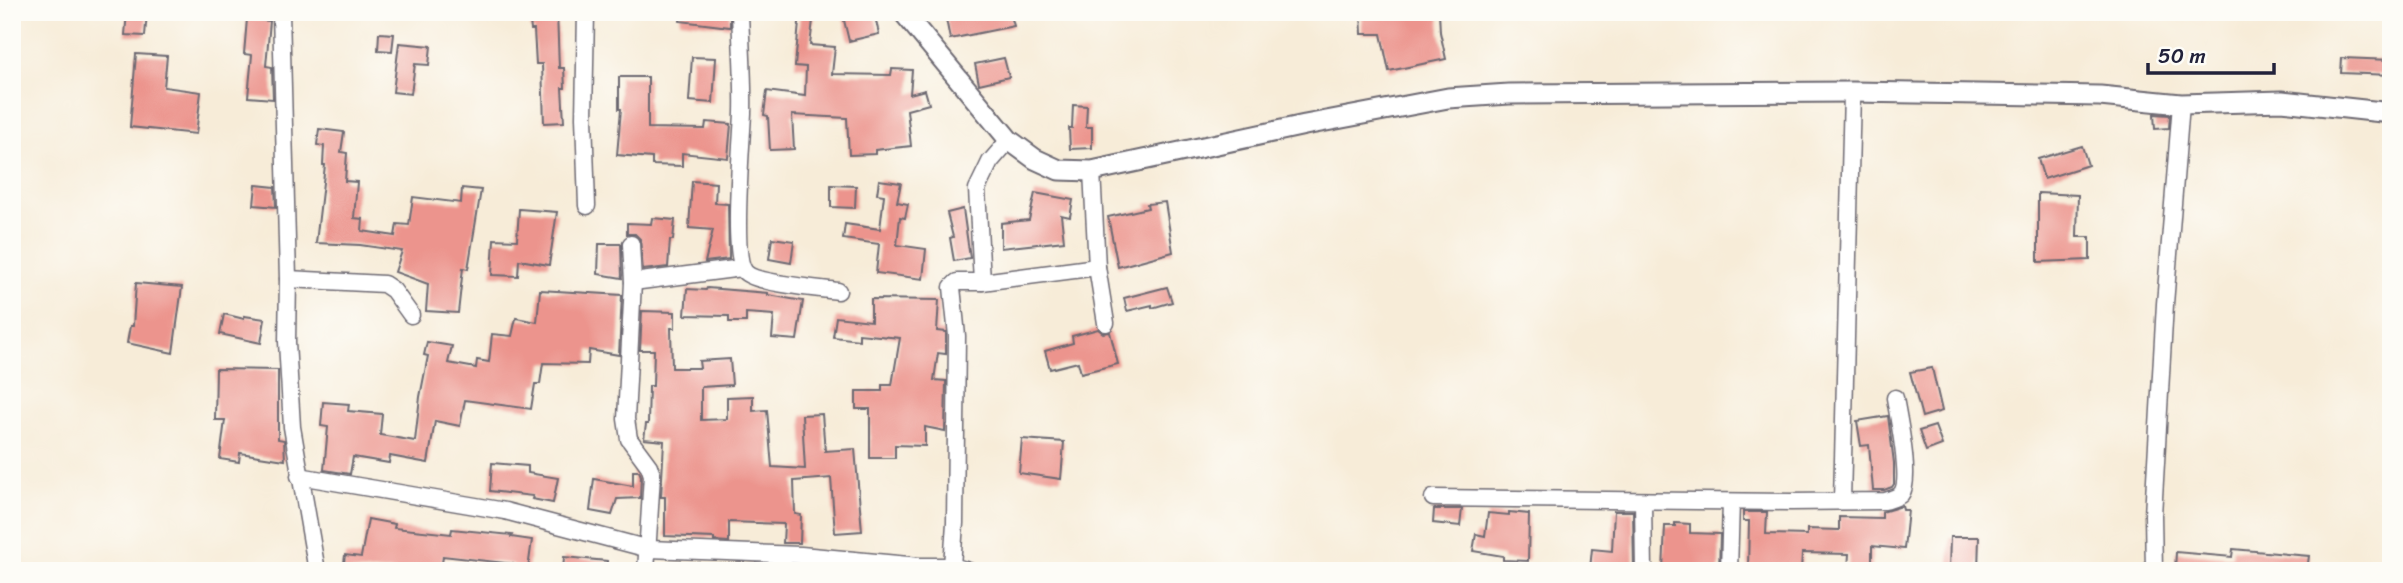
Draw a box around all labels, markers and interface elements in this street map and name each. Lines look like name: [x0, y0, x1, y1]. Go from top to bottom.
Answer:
scale bar: [2148, 32, 2274, 76]
text: 50 m: [2158, 37, 2206, 75]

